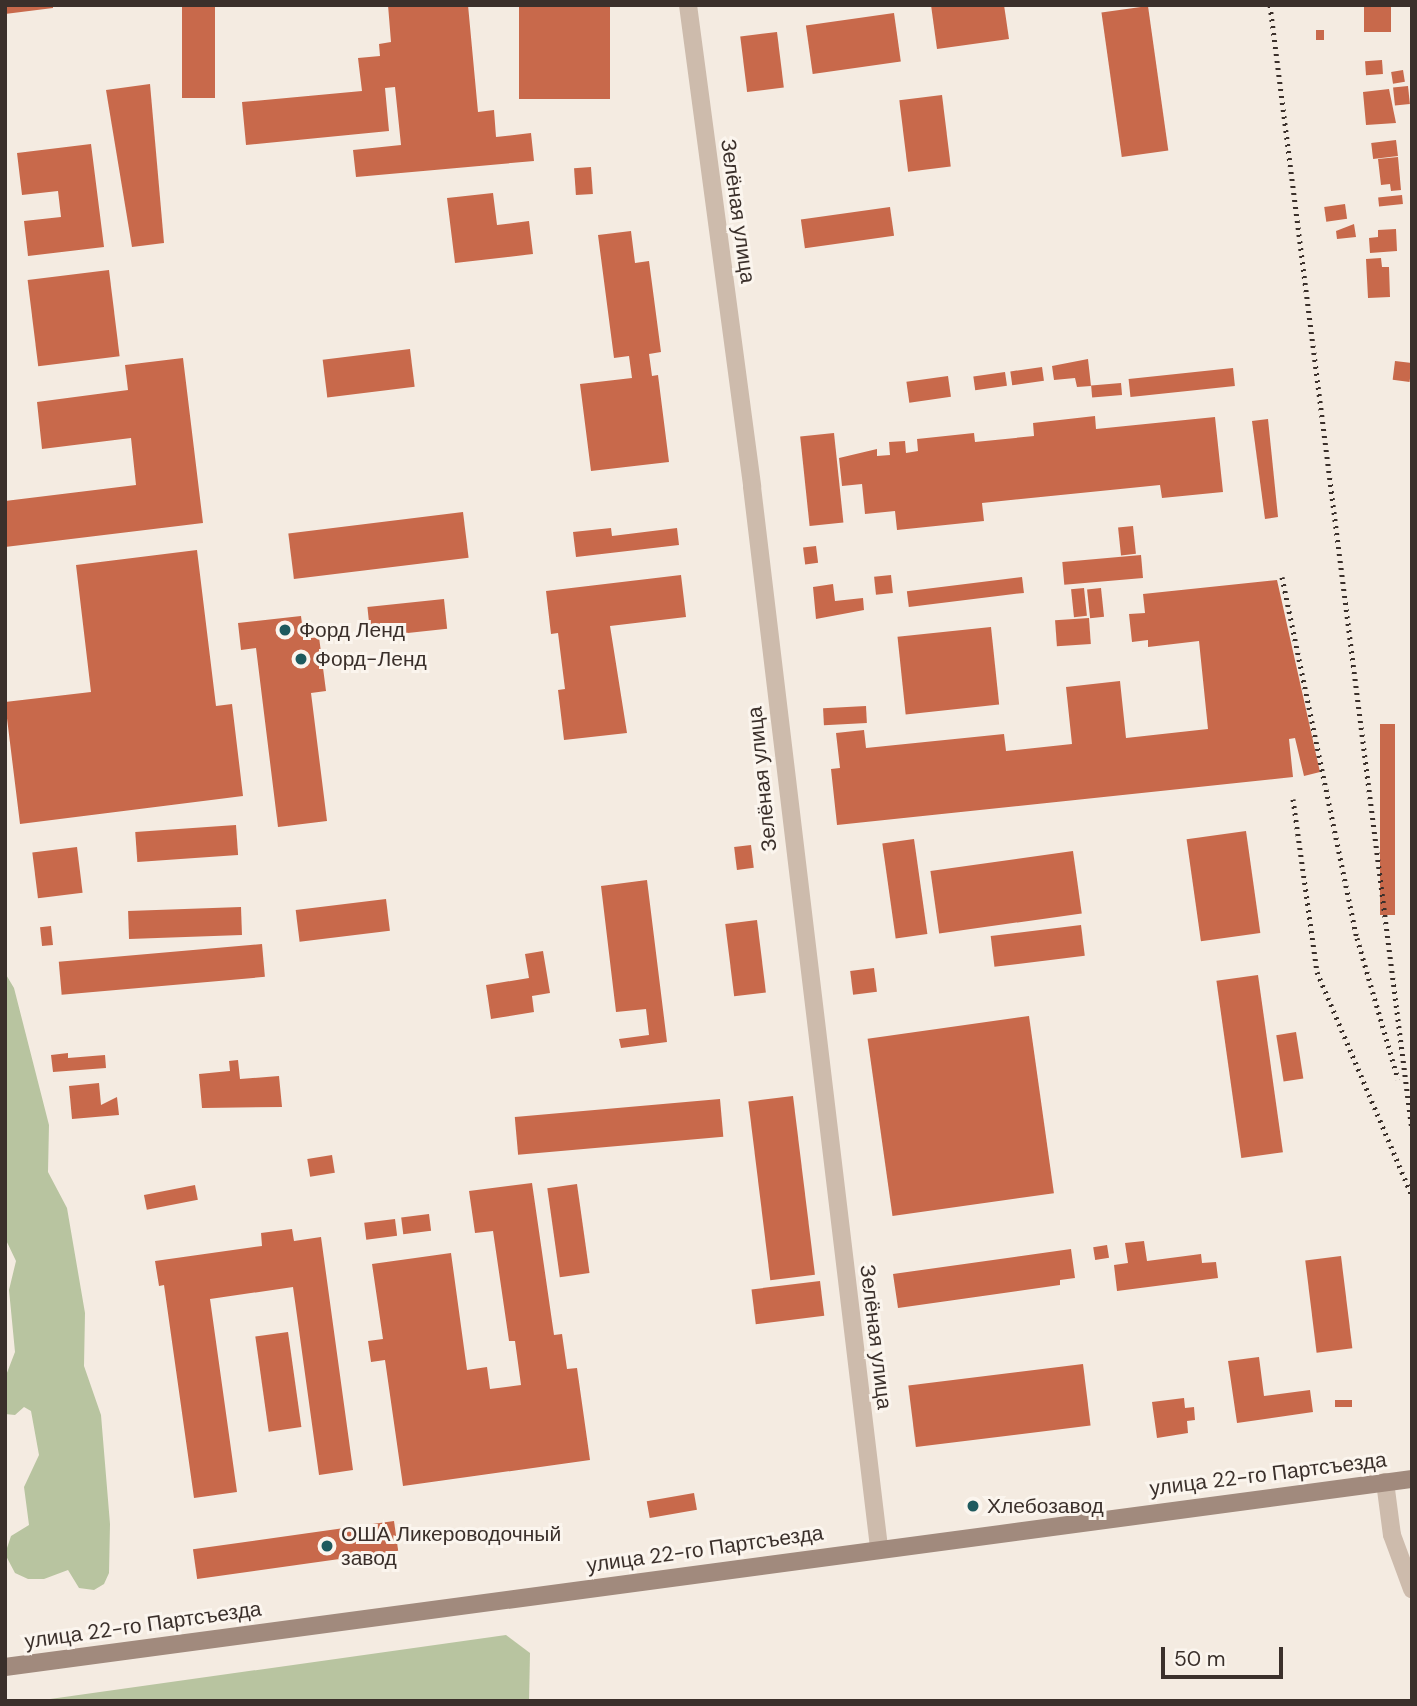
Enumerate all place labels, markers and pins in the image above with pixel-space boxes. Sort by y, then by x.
place label: Форд Ленд [299,617,405,643]
marker: Форд Ленд [277,622,293,638]
place label: Форд-Ленд [315,646,427,672]
marker: Форд-Ленд [293,651,309,667]
place label: Хлебозавод [987,1493,1104,1519]
marker: Хлебозавод [965,1498,981,1514]
place label: ОША Ликероводочный завод [341,1521,561,1571]
marker: ОША Ликероводочный завод [319,1538,335,1554]

